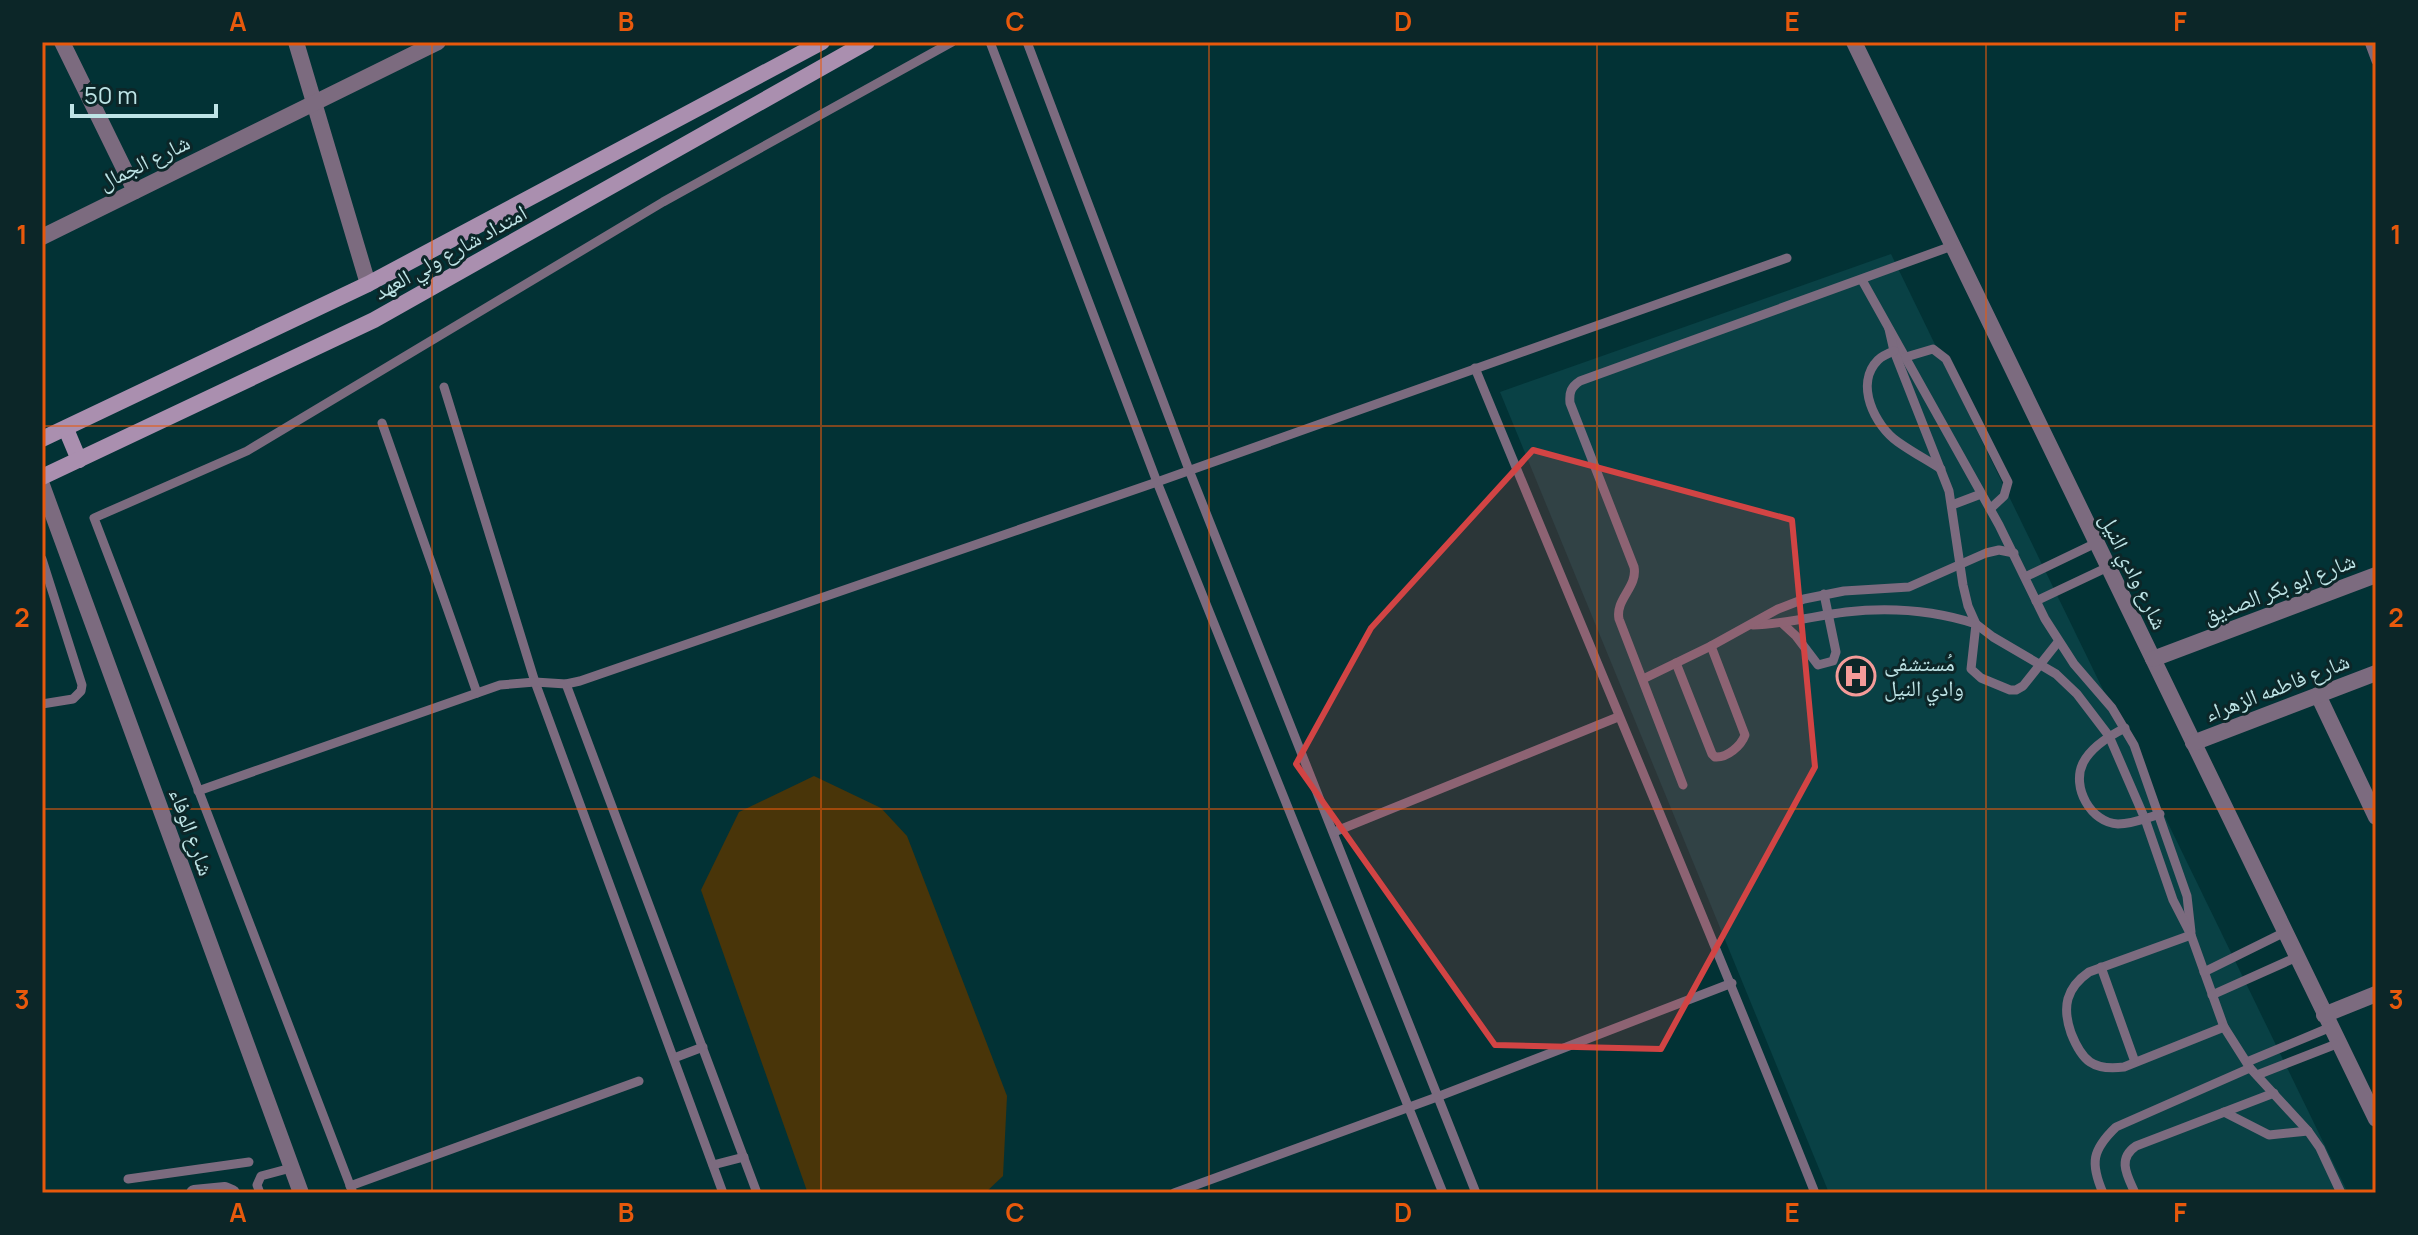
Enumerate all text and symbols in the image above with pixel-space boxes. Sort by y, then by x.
text: A [229,3,247,39]
text: B [618,3,634,39]
text: C [1005,3,1025,39]
text: D [1394,3,1412,39]
text: E [1784,3,1800,39]
text: F [2173,3,2187,39]
scale bar [72,68,216,118]
text: 50 m [84,78,138,111]
street label: شارع الجمال [93,127,195,197]
street label: امتداد شارع ولي العهد [368,197,533,309]
text: 1 [16,216,28,252]
text: 1 [2390,216,2402,252]
street label: شارع وادي النيل [2091,508,2175,635]
street label: شارع ابو بكر الصديق [2199,545,2359,631]
text: 2 [14,599,30,635]
text: 2 [2388,599,2404,635]
street label: شارع فاطمه الزهراء [2200,646,2354,728]
place label: مُستشفى وادي النيل [1884,648,1964,706]
hospital icon: مُستشفى وادي النيل [1835,655,1877,697]
street label: شارع الوفاء [162,784,222,880]
text: 3 [14,981,30,1017]
text: 3 [2388,981,2404,1017]
text: A [229,1194,247,1230]
text: B [618,1194,634,1230]
text: C [1005,1194,1025,1230]
text: D [1394,1194,1412,1230]
text: E [1784,1194,1800,1230]
text: F [2173,1194,2187,1230]

